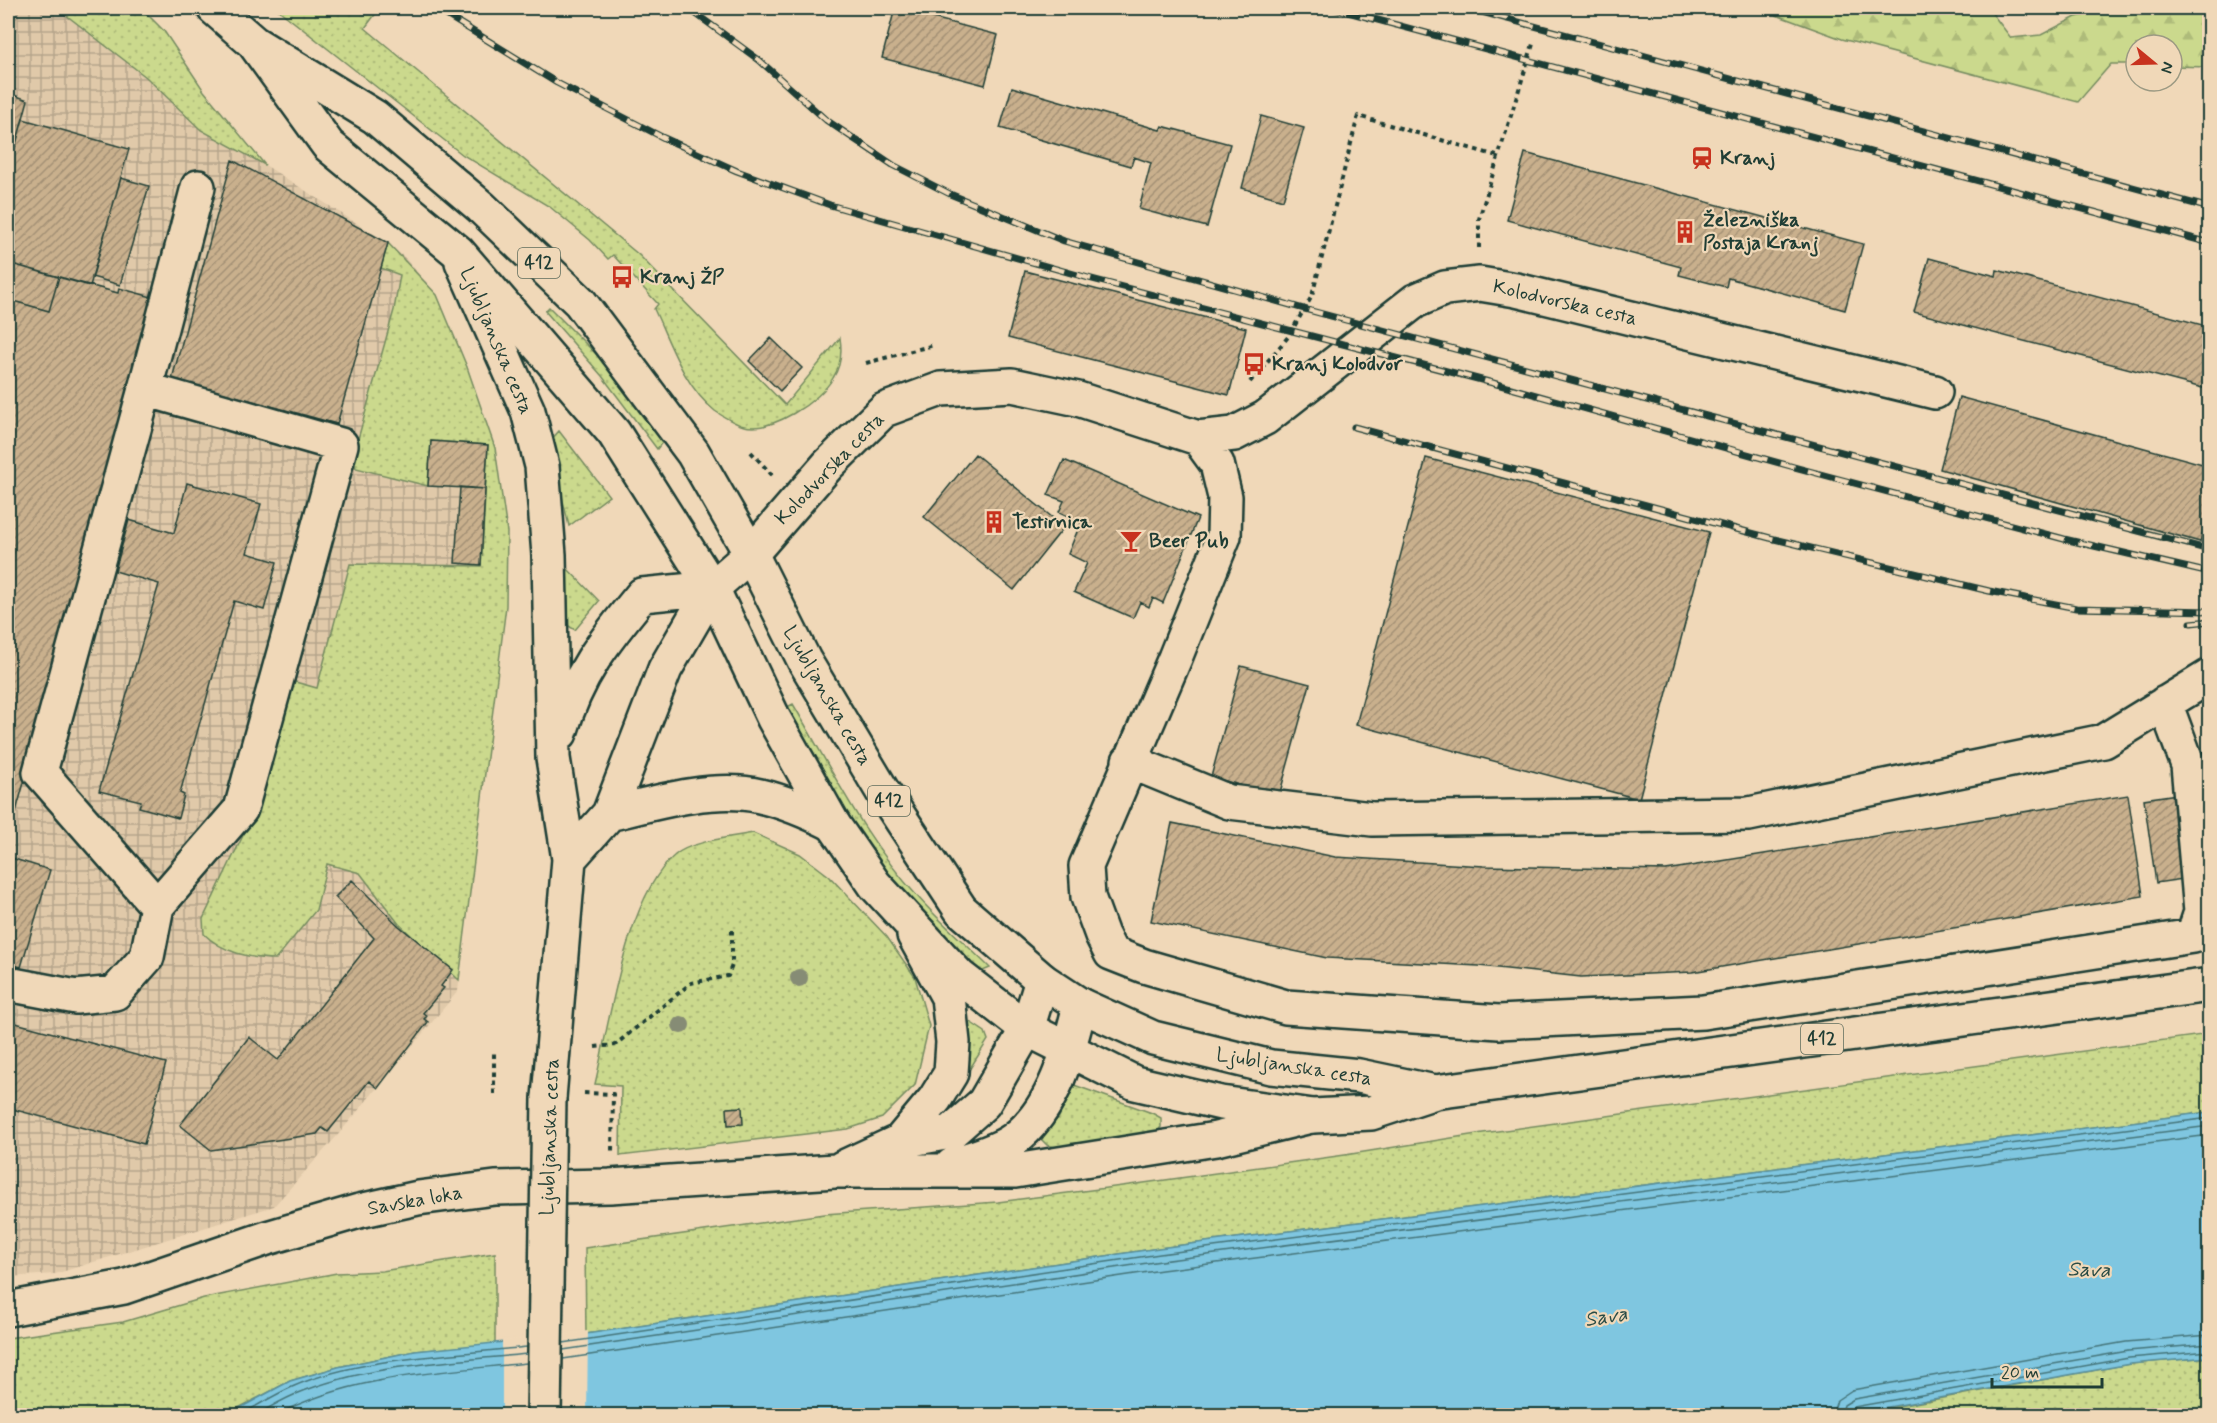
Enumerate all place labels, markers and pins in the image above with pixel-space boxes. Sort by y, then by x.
station icon: Kranj [1689,145,1715,171]
place label: Kranj [1720,145,1775,172]
place label: Železniška Postaja Kranj [1703,207,1819,257]
building icon: Železniška Postaja Kranj [1672,219,1698,245]
bus stop icon: Kranj ŽP [609,264,635,290]
place label: Kranj ŽP [640,264,725,291]
bus stop icon: Kranj Kolodvor [1241,351,1267,377]
place label: Kranj Kolodvor [1272,351,1403,378]
building icon: Testirnica [981,509,1007,535]
place label: Testirnica [1012,509,1093,536]
bar icon: Beer Pub [1118,528,1144,554]
place label: Beer Pub [1149,528,1229,555]

